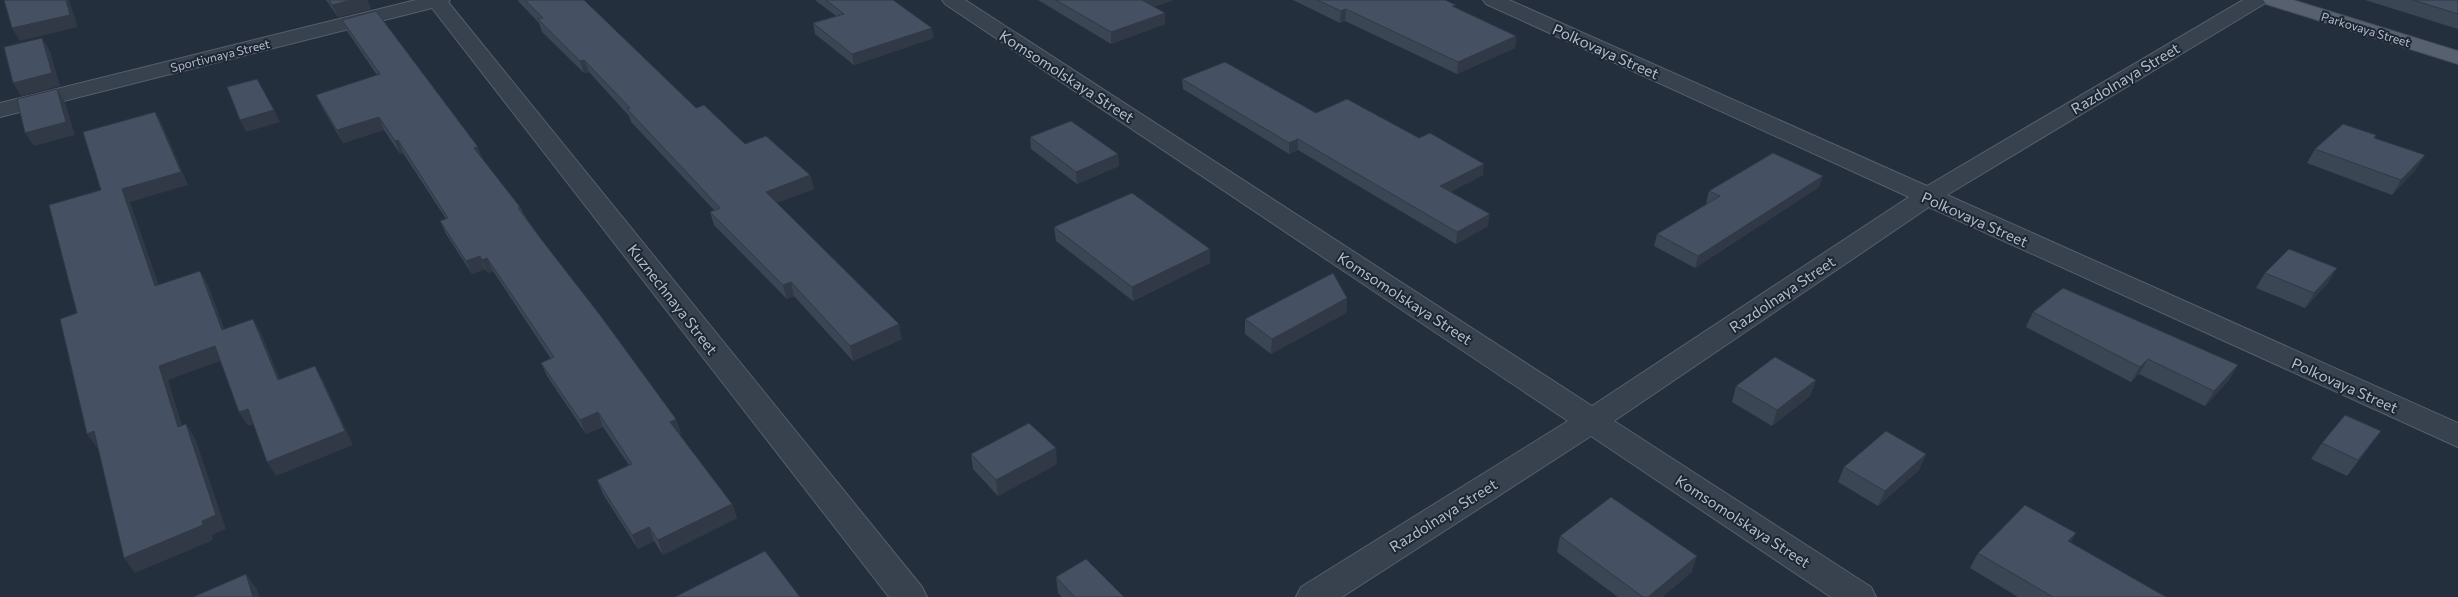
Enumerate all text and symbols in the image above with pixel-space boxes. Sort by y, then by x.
street label: Parkovaya Street [2320,9,2412,49]
street label: Polkovaya Street [1550,20,1662,82]
street label: Komsomolskaya Street [996,26,1138,126]
street label: Sportivnaya Street [169,36,271,74]
street label: Razdolnaya Street [2067,38,2183,118]
street label: Polkovaya Street [1919,188,2031,250]
street label: Kuznechnaya Street [624,240,722,358]
street label: Komsomolskaya Street [1334,248,1476,348]
street label: Razdolnaya Street [1726,252,1838,336]
street label: Polkovaya Street [2289,354,2401,416]
street label: Komsomolskaya Street [1672,471,1814,571]
street label: Razdolnaya Street [1386,475,1500,555]

